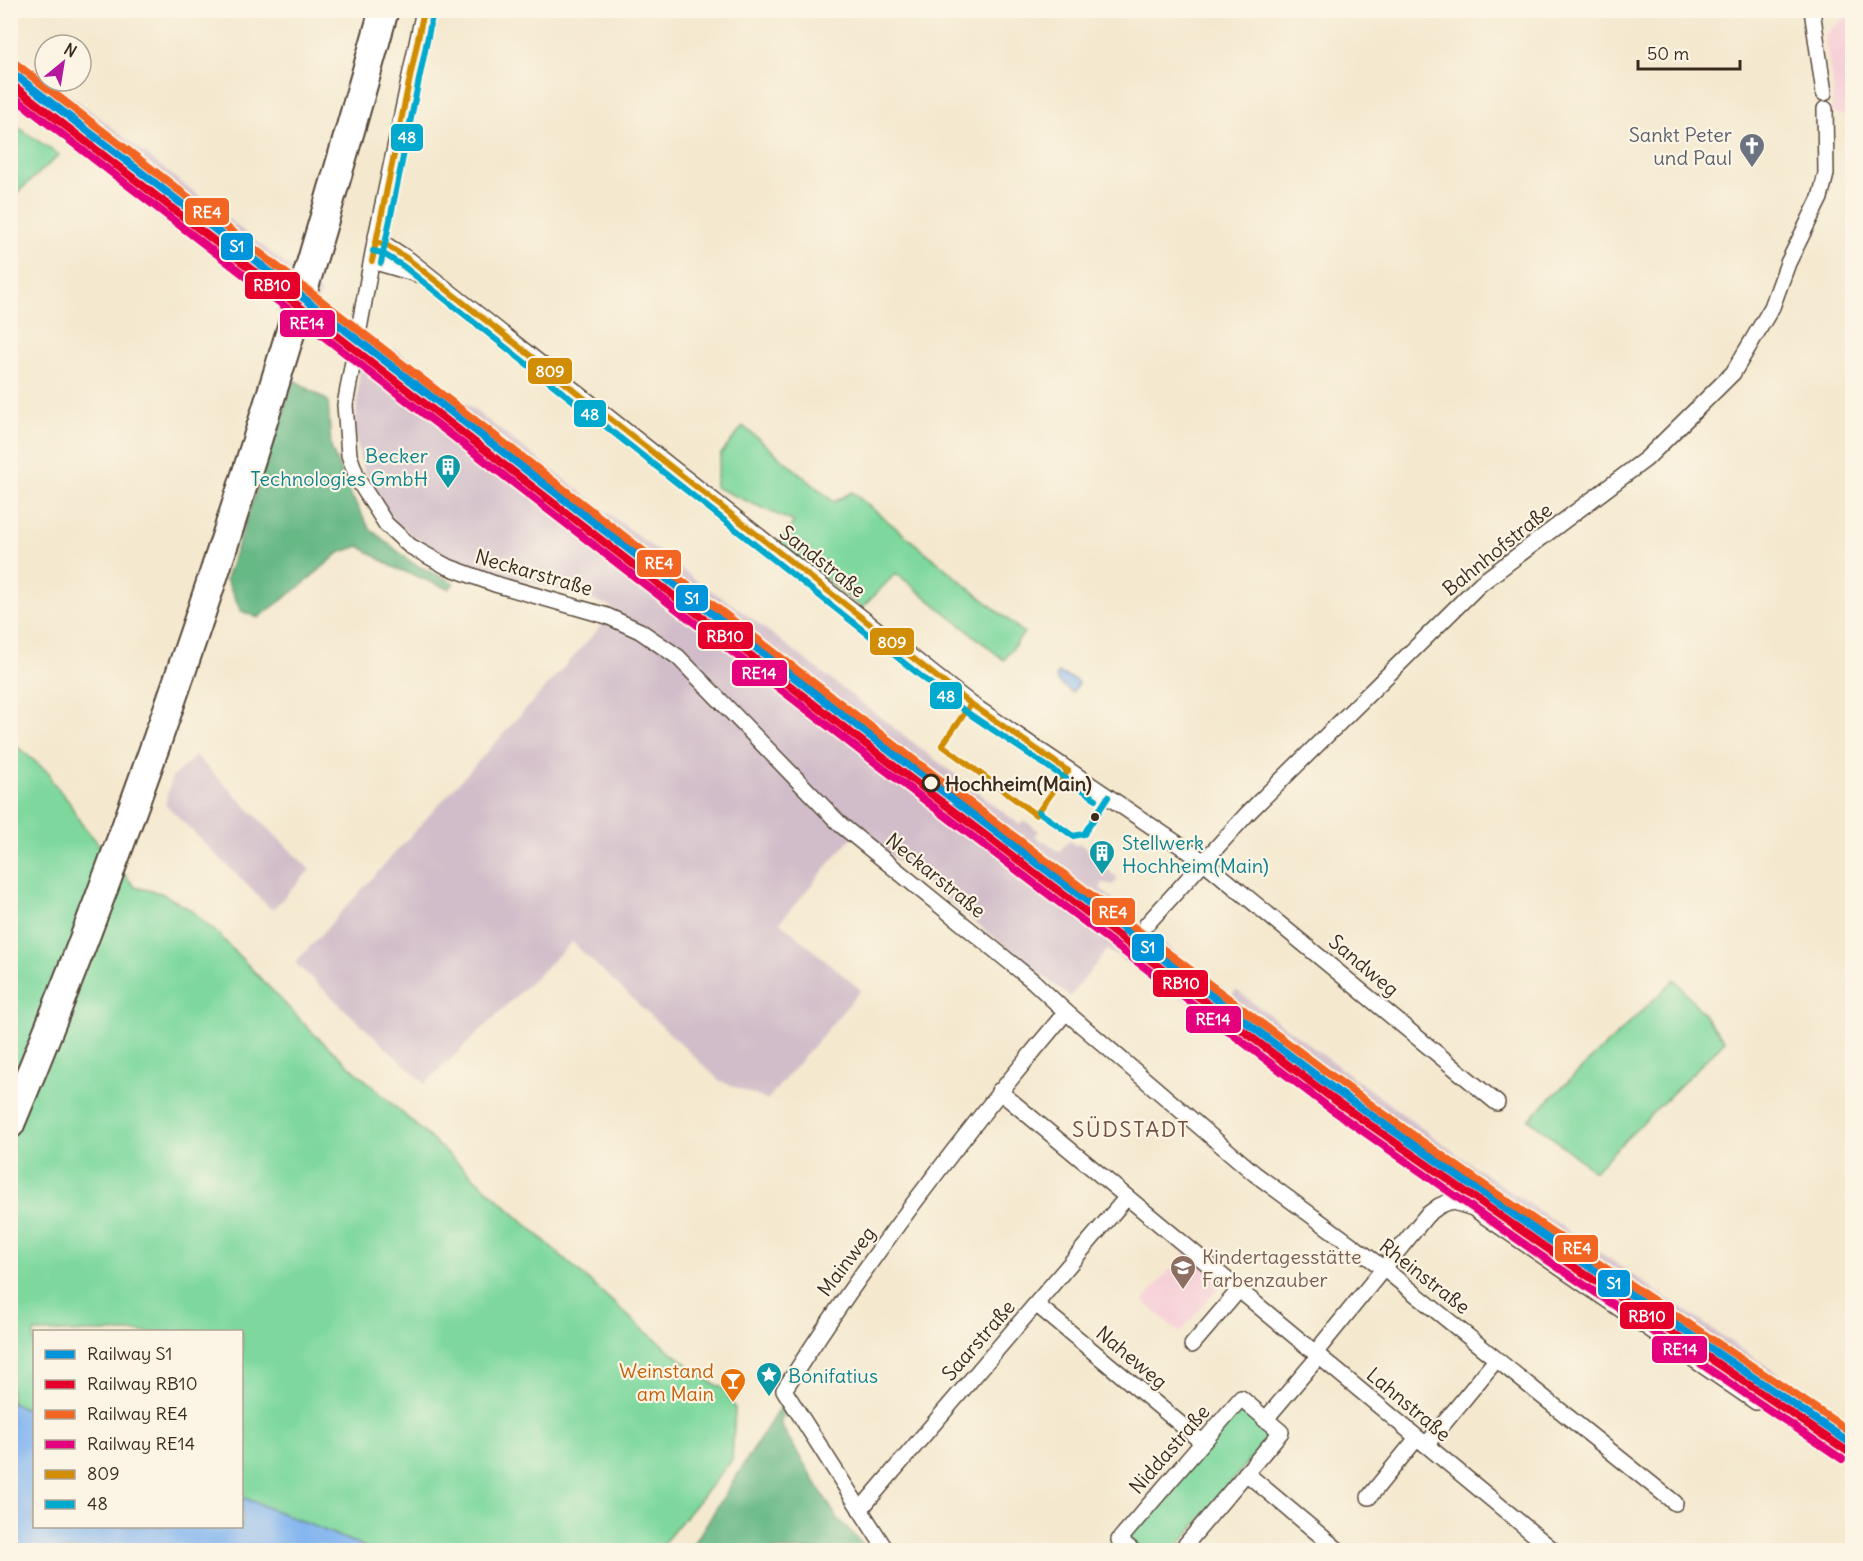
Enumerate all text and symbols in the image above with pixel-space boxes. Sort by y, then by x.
north arrow [33,33,93,93]
scale bar [1638,33,1740,71]
text: N [61,39,80,61]
text: 50 m [1647,42,1689,65]
place label: Sankt Peter und Paul [1629,122,1732,170]
line badge: 48 [390,123,424,152]
text: 48 [398,127,416,147]
church icon: Sankt Peter und Paul [1737,131,1767,169]
line badge: RE4 [184,197,230,226]
text: RE4 [193,202,221,222]
line badge: S1 [220,232,254,261]
text: S1 [230,236,244,256]
line badge: RB10 [244,271,301,300]
text: RB10 [253,275,291,295]
line badge: RE14 [279,309,336,338]
text: RE14 [289,313,325,333]
line badge: 809 [527,357,573,385]
text: 809 [536,361,564,381]
line badge: 48 [573,399,607,428]
text: 48 [581,404,599,424]
place label: Becker Technologies GmbH [250,443,428,491]
building icon: Becker Technologies GmbH [433,452,463,490]
street label: Bahnhofstraße [1437,497,1557,601]
street label: Sandstraße [775,520,871,602]
street label: Neckarstraße [472,543,596,601]
line badge: RE4 [636,549,682,578]
text: RE4 [645,553,673,573]
line badge: S1 [675,584,709,612]
text: S1 [685,588,699,608]
line badge: RB10 [697,621,754,650]
text: RB10 [706,626,744,646]
line badge: 809 [869,627,915,656]
text: 809 [878,632,906,652]
line badge: RE14 [731,659,788,687]
text: RE14 [741,663,777,683]
line badge: 48 [929,681,963,710]
text: 48 [937,686,955,706]
place label: Hochheim(Main) [945,771,1092,796]
marker: Hochheim(Main) [922,774,940,792]
unlabelled marker [1089,811,1101,823]
street label: Neckarstraße [881,827,991,923]
place label: Stellwerk Hochheim(Main) [1122,830,1269,878]
building icon: Stellwerk Hochheim(Main) [1087,838,1117,876]
line badge: RE4 [1091,897,1136,926]
text: RE4 [1099,902,1127,922]
street label: Sandweg [1324,929,1404,1001]
line badge: S1 [1131,933,1165,962]
text: S1 [1141,937,1155,957]
line badge: RB10 [1152,969,1209,998]
text: RB10 [1162,973,1200,993]
line badge: RE14 [1185,1005,1242,1034]
text: RE14 [1195,1009,1231,1029]
district label: SÜDSTADT [1072,1115,1190,1143]
street label: Mainweg [812,1221,880,1301]
street label: Rheinstraße [1375,1233,1475,1319]
line badge: RE4 [1554,1234,1599,1263]
text: RE4 [1563,1238,1591,1258]
place label: Kindertagesstätte Farbenzauber [1202,1244,1361,1292]
school or university icon: Kindertagesstätte Farbenzauber [1168,1253,1198,1291]
line badge: S1 [1597,1269,1631,1298]
text: S1 [1607,1273,1621,1293]
street label: Saarstraße [936,1294,1020,1386]
line badge: RB10 [1619,1301,1675,1330]
text: RB10 [1628,1306,1666,1326]
street label: Naheweg [1091,1320,1173,1394]
legend [33,1330,243,1528]
line badge: RE14 [1651,1335,1708,1364]
text: RE14 [1662,1339,1698,1359]
text: Railway S1 [87,1342,172,1365]
place label: Weinstand am Main [619,1358,714,1406]
place icon: Bonifatius [754,1360,784,1398]
street label: Lahnstraße [1362,1362,1456,1446]
place label: Bonifatius [788,1363,878,1388]
bar icon: Weinstand am Main [718,1366,748,1404]
text: Railway RB10 [87,1372,198,1395]
street label: Niddastraße [1123,1399,1215,1499]
text: Railway RE4 [87,1402,188,1425]
text: Railway RE14 [87,1432,195,1455]
text: 809 [87,1462,120,1485]
text: 48 [87,1492,108,1515]

